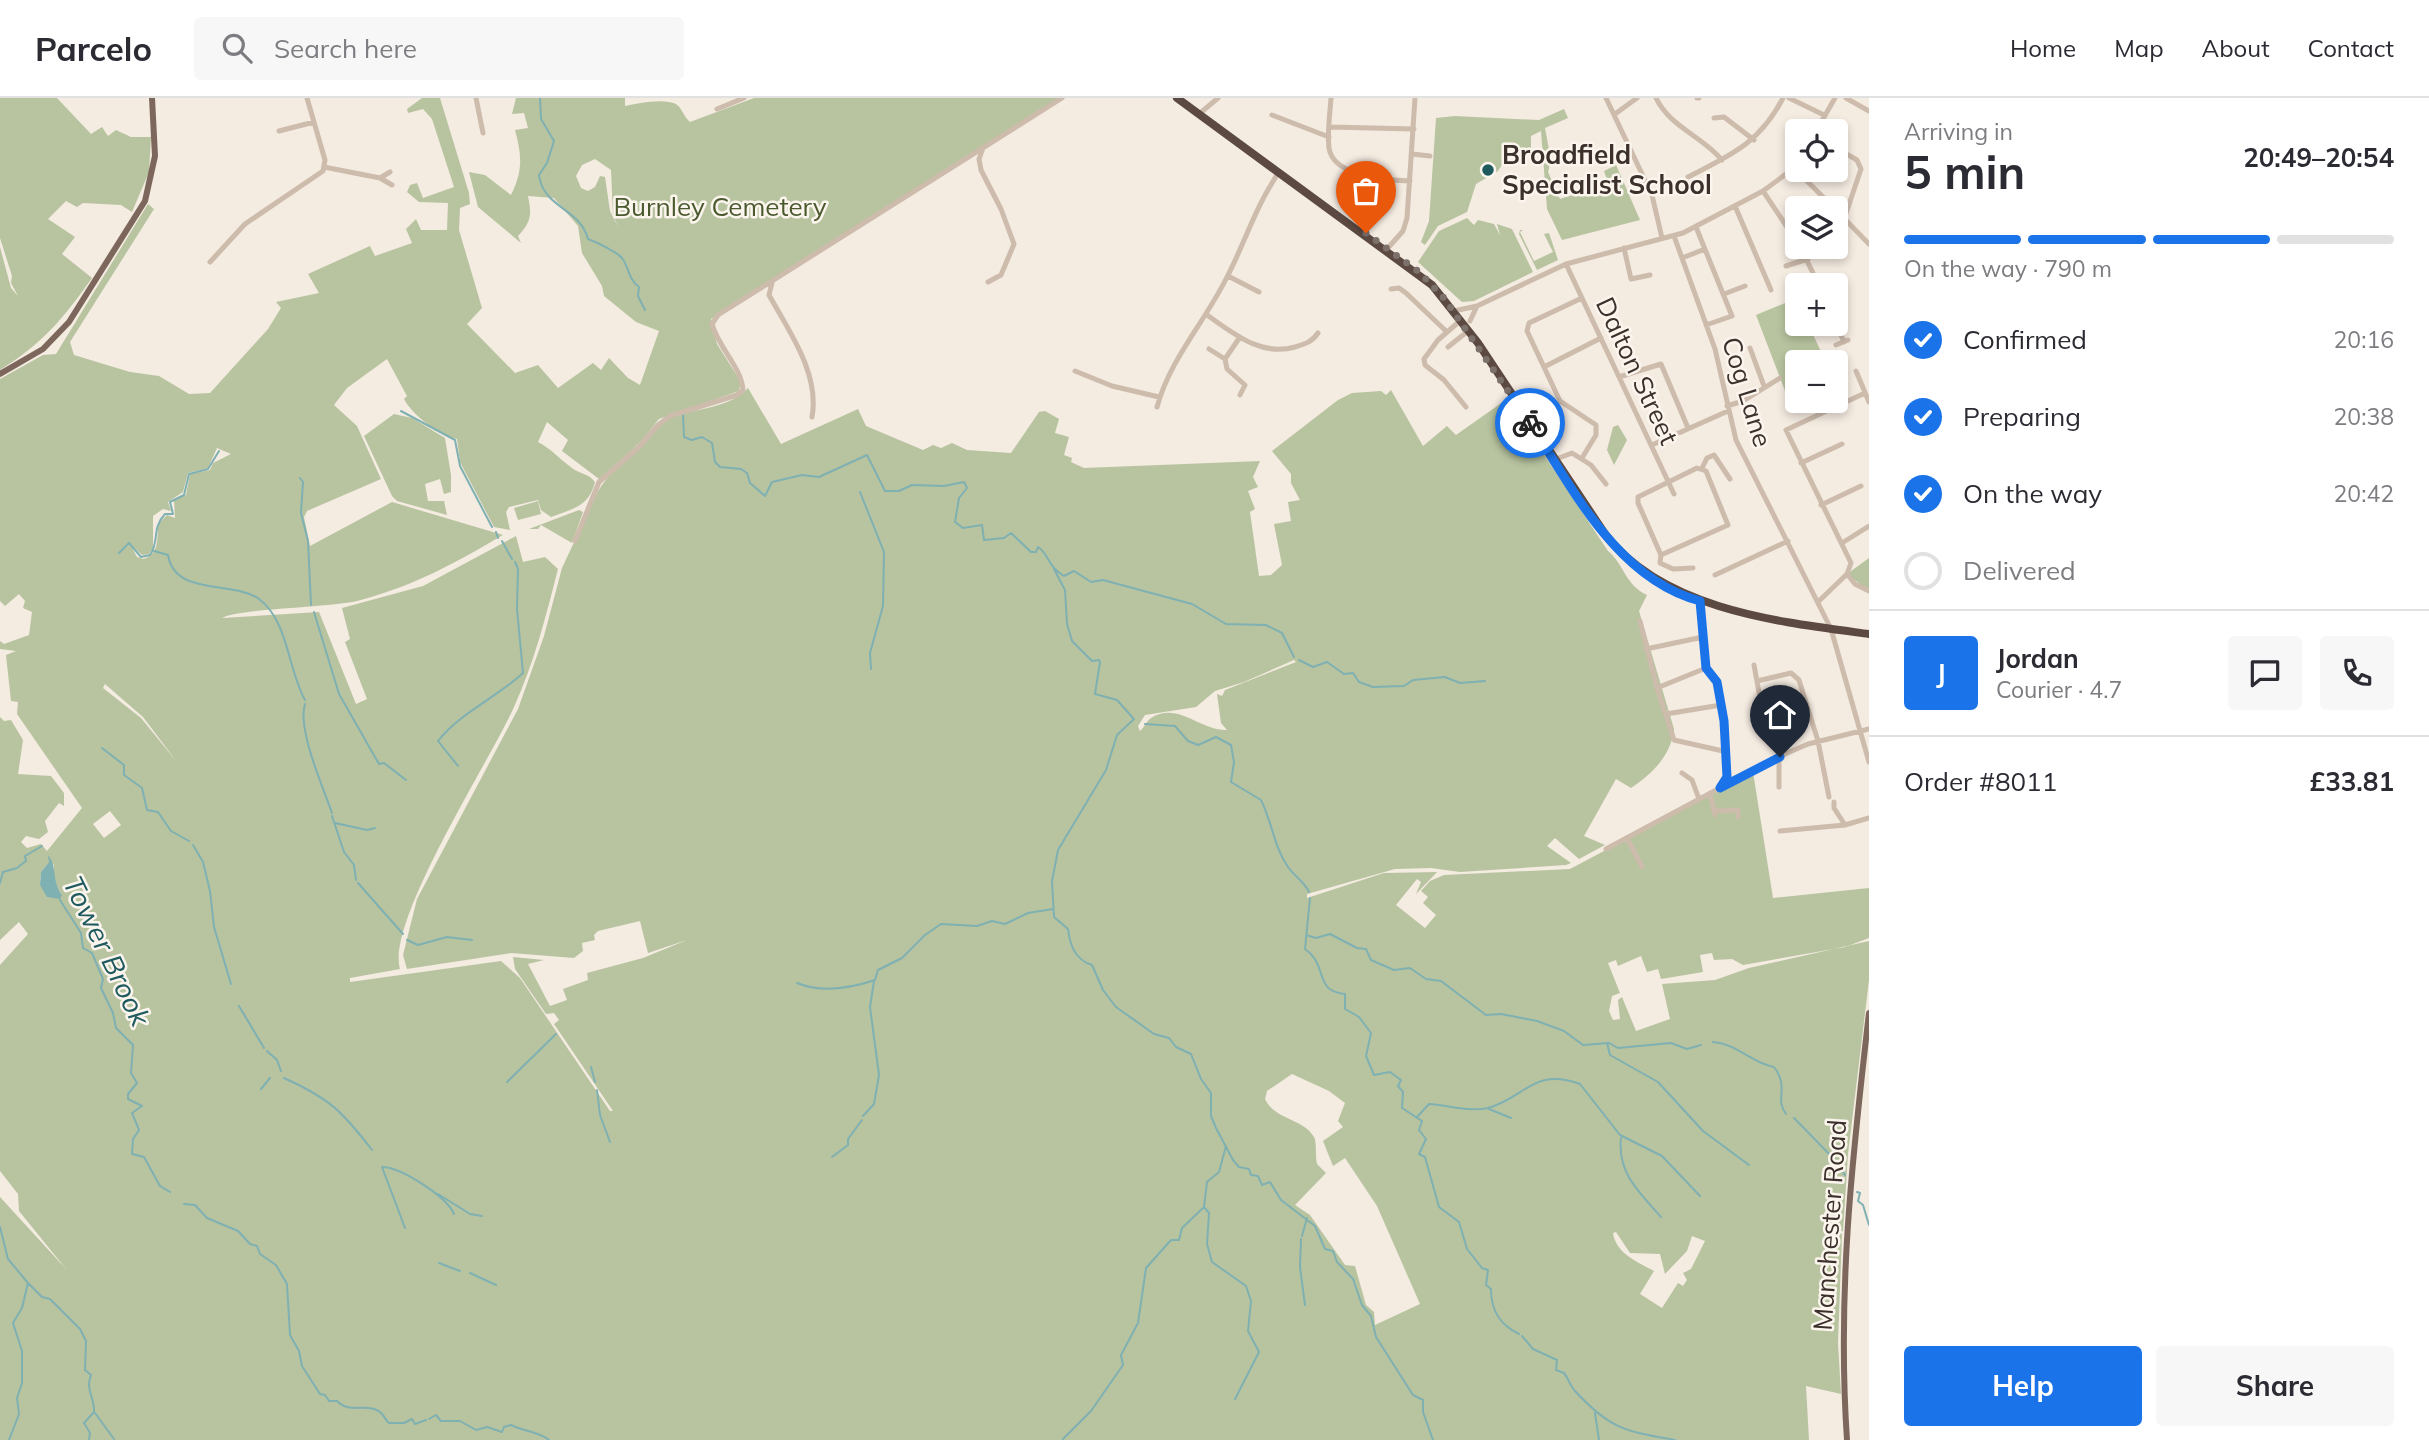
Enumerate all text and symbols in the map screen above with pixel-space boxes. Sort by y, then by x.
search box [194,17,684,80]
text: Parcelo [35,28,152,69]
icon: search [218,29,256,67]
text: Search here [274,32,417,65]
text: Home [2010,33,2076,63]
text: Map [2114,33,2164,63]
text: About [2202,33,2270,63]
text: Contact [2308,33,2394,63]
text: Arriving in [1904,117,2013,146]
map controls [1785,119,1848,413]
button: locate [1785,119,1848,182]
place label: Broadfield Specialist School [1502,138,1712,201]
text: 20:49–20:54 [2243,141,2394,174]
text: 5 min [1904,143,2025,201]
pin [1336,161,1396,233]
marker: Broadfield Specialist School [1480,162,1496,178]
icon: bag [1347,172,1385,210]
park label: Burnley Cemetery [613,190,827,223]
button: layers [1785,196,1848,259]
text: On the way · 790 m [1904,254,2112,283]
button: + [1785,273,1848,336]
street label: Dalton Street [1589,292,1686,450]
icon: check [1904,321,1942,359]
text: Confirmed [1963,323,2087,356]
text: 20:16 [2334,325,2394,354]
street label: Cog Lane [1715,333,1780,451]
button: − [1785,350,1848,413]
courier [1495,388,1565,458]
icon: check [1904,398,1942,436]
text: Preparing [1963,400,2081,433]
text: 20:38 [2334,402,2394,431]
icon: bike [1511,404,1549,442]
icon: check [1904,475,1942,513]
text: On the way [1963,477,2102,510]
text: 20:42 [2334,479,2394,508]
text: Delivered [1963,554,2076,587]
button: chat [2228,636,2302,710]
button: phone [2320,636,2394,710]
text: Jordan [1996,642,2079,675]
text: J [1936,657,1946,690]
text: Courier · 4.7 [1996,675,2122,704]
pin [1750,685,1810,757]
icon: home [1761,696,1799,734]
text: Order #8011 [1904,765,2057,798]
text: £33.81 [2310,765,2394,798]
water label: Tower Brook [56,870,160,1033]
street label: Manchester Road [1806,1118,1853,1331]
button: Help [1904,1346,2142,1426]
button: Share [2156,1346,2394,1426]

